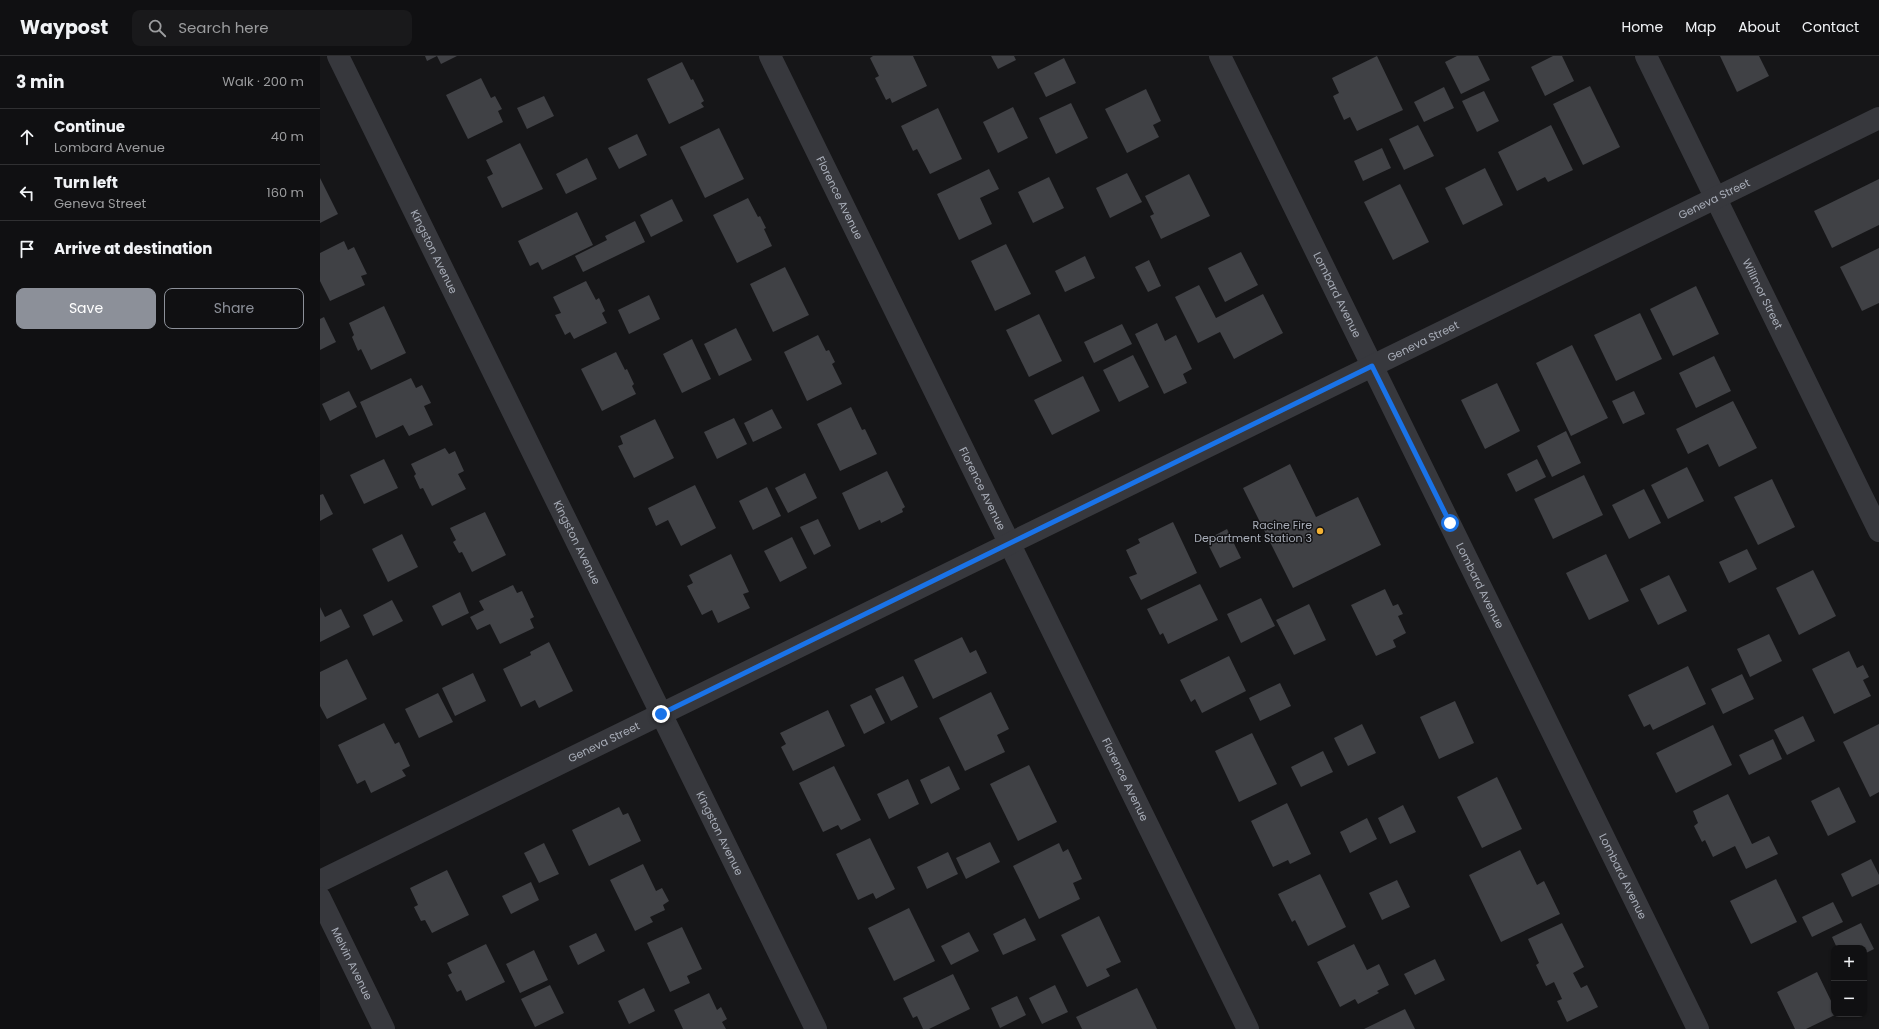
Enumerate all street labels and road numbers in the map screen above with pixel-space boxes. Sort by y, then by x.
street label: Florence Avenue [812,153,867,242]
street label: Geneva Street [1675,174,1753,223]
street label: Kingston Avenue [407,207,462,297]
street label: Lombard Avenue [1309,249,1365,341]
street label: Willmor Street [1739,256,1787,332]
street label: Geneva Street [1384,317,1462,366]
street label: Florence Avenue [955,444,1010,533]
street label: Kingston Avenue [550,498,605,587]
street label: Lombard Avenue [1452,540,1508,631]
street label: Geneva Street [565,718,642,766]
street label: Florence Avenue [1098,735,1153,824]
street label: Kingston Avenue [692,788,747,878]
street label: Lombard Avenue [1595,831,1651,922]
street label: Melvin Avenue [327,924,377,1003]

